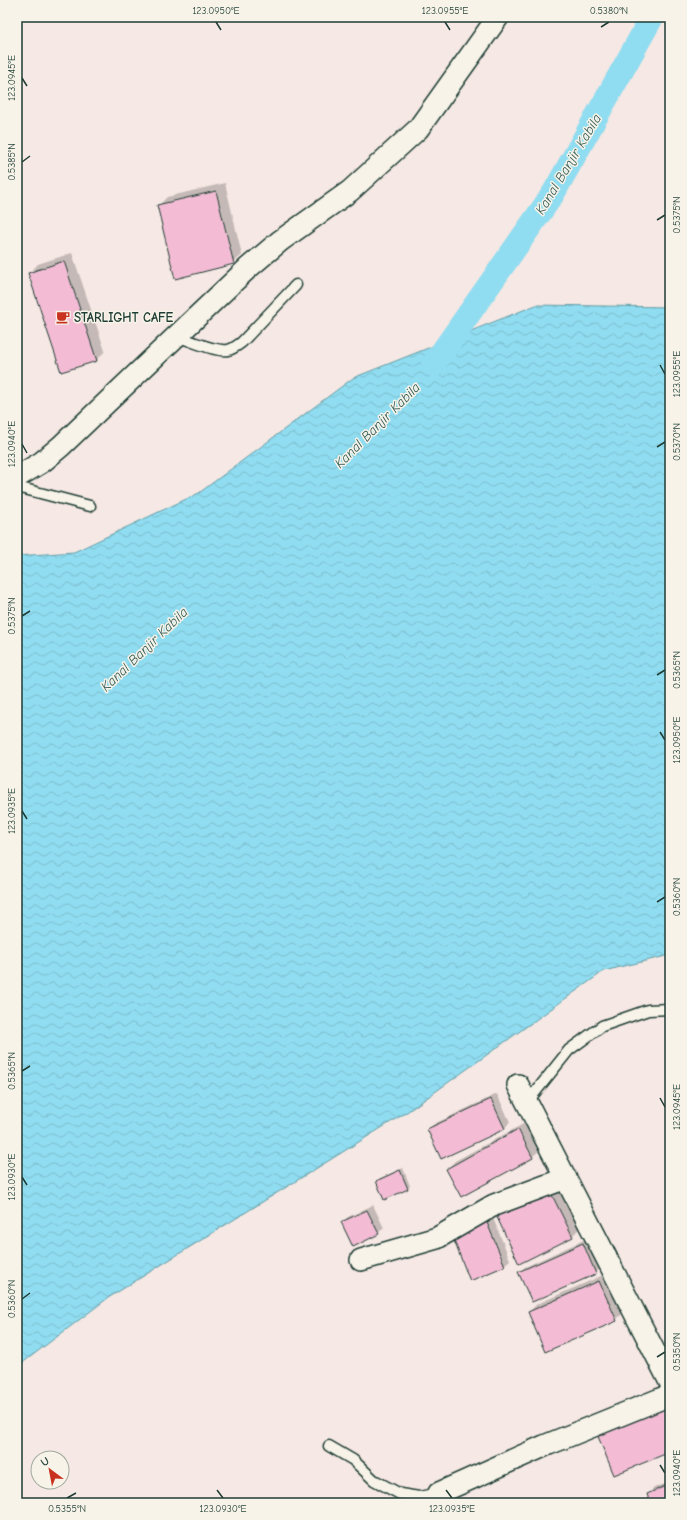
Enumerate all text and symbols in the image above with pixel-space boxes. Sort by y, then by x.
text: 123.0950°E [192,5,240,17]
text: 123.0955°E [422,5,468,17]
text: 0.5380°N [590,5,628,17]
text: 123.0945°E [6,55,18,101]
water label: Kanal Banjir Kabila [532,111,605,218]
text: 0.5385°N [6,143,18,181]
text: 0.5375°N [671,196,683,234]
cafe icon: STARLIGHT CAFE [55,309,71,325]
place label: STARLIGHT CAFE [74,310,174,325]
text: 123.0955°E [671,351,683,397]
water label: Kanal Banjir Kabila [331,379,424,472]
text: 123.0940°E [6,421,18,467]
text: 0.5370°N [671,423,683,461]
text: 0.5375°N [6,597,18,635]
water label: Kanal Banjir Kabila [97,604,191,695]
text: 0.5365°N [671,651,683,689]
text: 123.0950°E [671,716,683,764]
text: 123.0935°E [6,788,18,834]
text: 0.5360°N [671,878,683,916]
text: 0.5365°N [6,1052,18,1090]
text: 123.0945°E [671,1084,683,1130]
text: 123.0930°E [6,1154,18,1200]
text: 0.5360°N [6,1280,18,1318]
text: 0.5350°N [671,1333,683,1371]
north arrow [30,1450,70,1490]
text: 123.0940°E [671,1450,683,1496]
text: U [38,1454,52,1469]
text: 0.5355°N [48,1503,86,1515]
text: 123.0930°E [200,1503,246,1515]
text: 123.0935°E [429,1503,475,1515]

